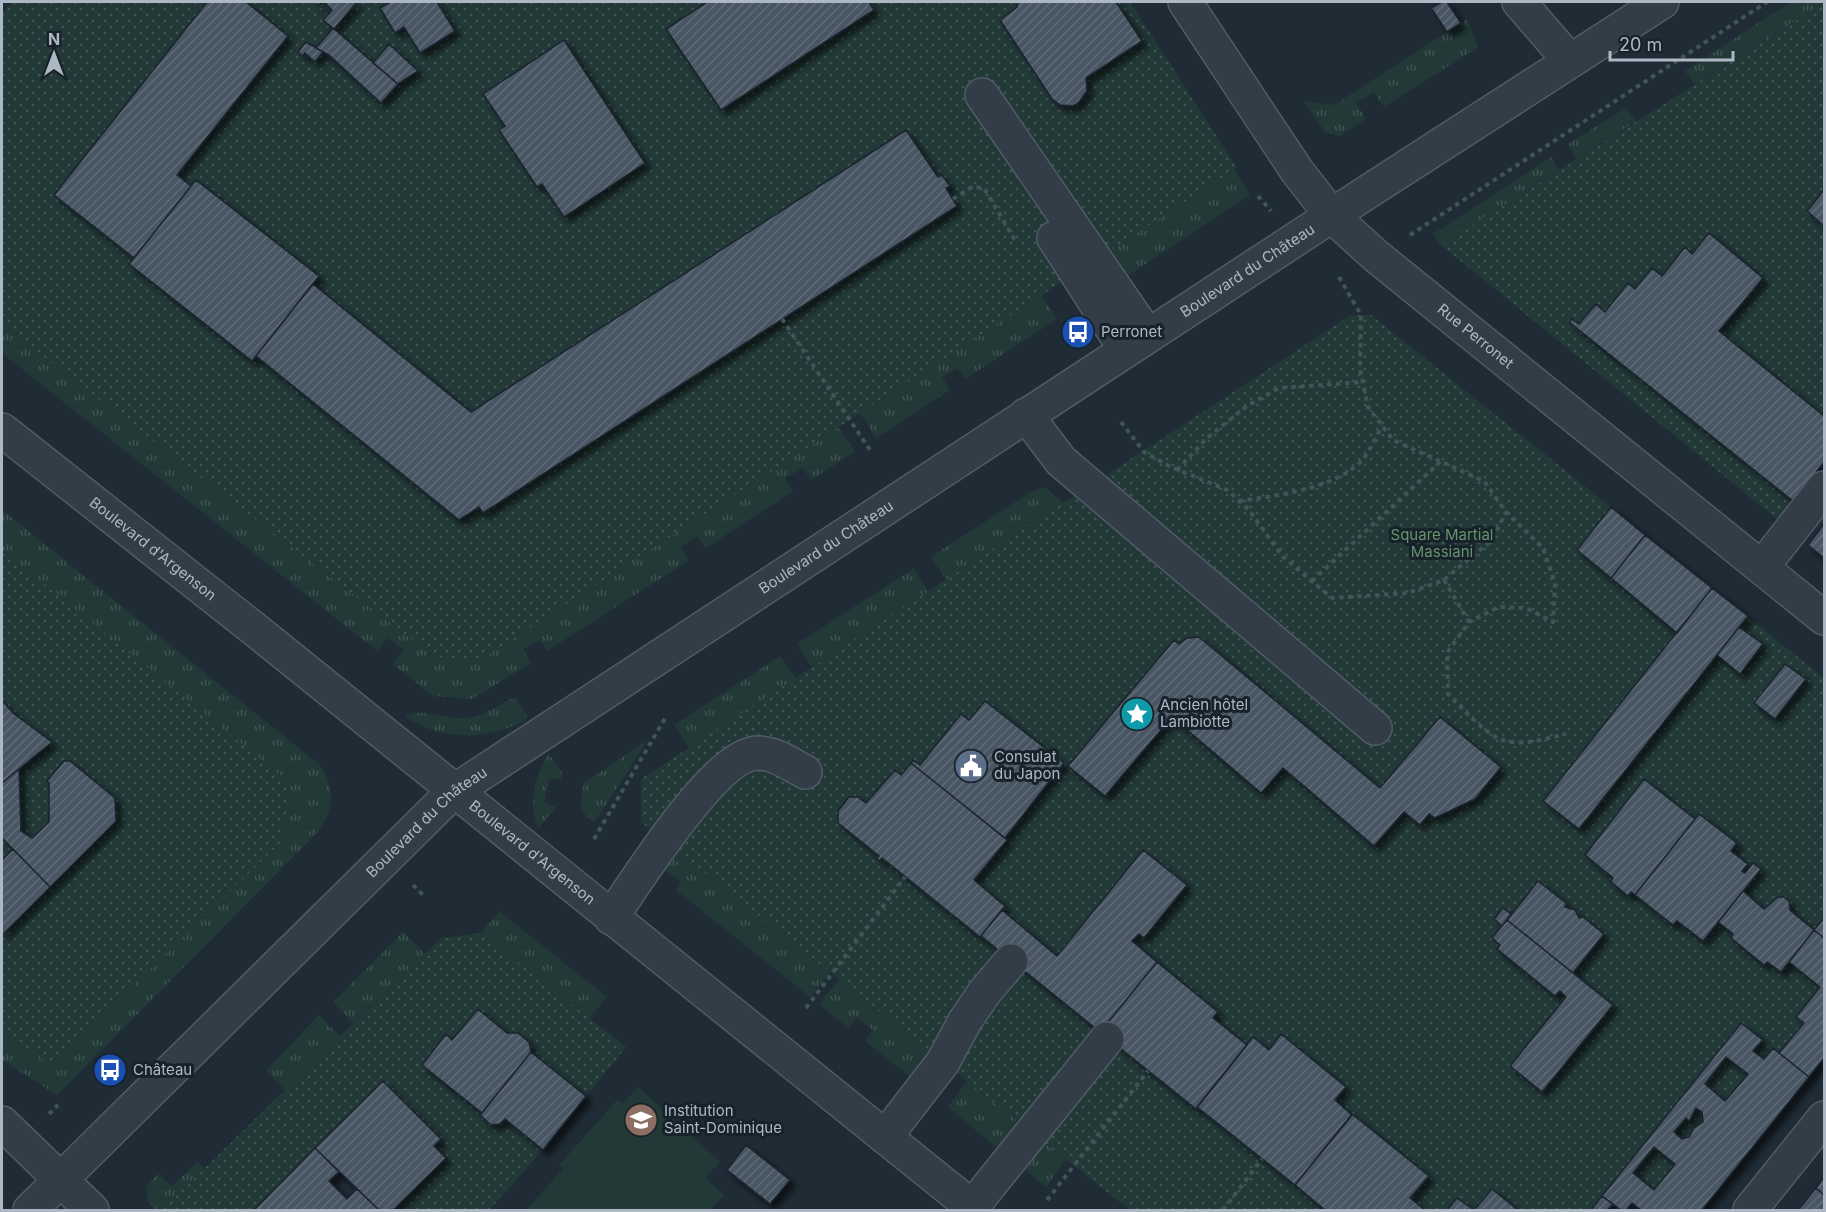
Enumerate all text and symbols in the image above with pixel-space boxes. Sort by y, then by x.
north arrow [24,24,84,84]
scale bar [1610,24,1733,62]
text: N [48,29,60,49]
text: 20 m [1619,34,1662,55]
street label: Boulevard du Château [1176,219,1318,321]
street label: Rue Perronet [1434,299,1518,372]
bus stop icon: Perronet [1060,314,1096,350]
place label: Perronet [1101,322,1162,341]
street label: Boulevard d'Argenson [86,493,220,604]
street label: Boulevard du Château [755,496,897,598]
park label: Square Martial Massiani [1391,525,1493,561]
place label: Ancien hôtel Lambiotte [1160,695,1248,731]
place icon: Ancien hôtel Lambiotte [1119,696,1155,732]
place label: Consulat du Japon [994,747,1060,783]
public building icon: Consulat du Japon [953,748,989,784]
street label: Boulevard du Château [362,762,490,881]
street label: Boulevard d'Argenson [466,796,599,909]
bus stop icon: Château [92,1052,128,1088]
place label: Château [133,1060,192,1079]
place label: Institution Saint-Dominique [664,1101,782,1137]
school or university icon: Institution Saint-Dominique [623,1102,659,1138]

